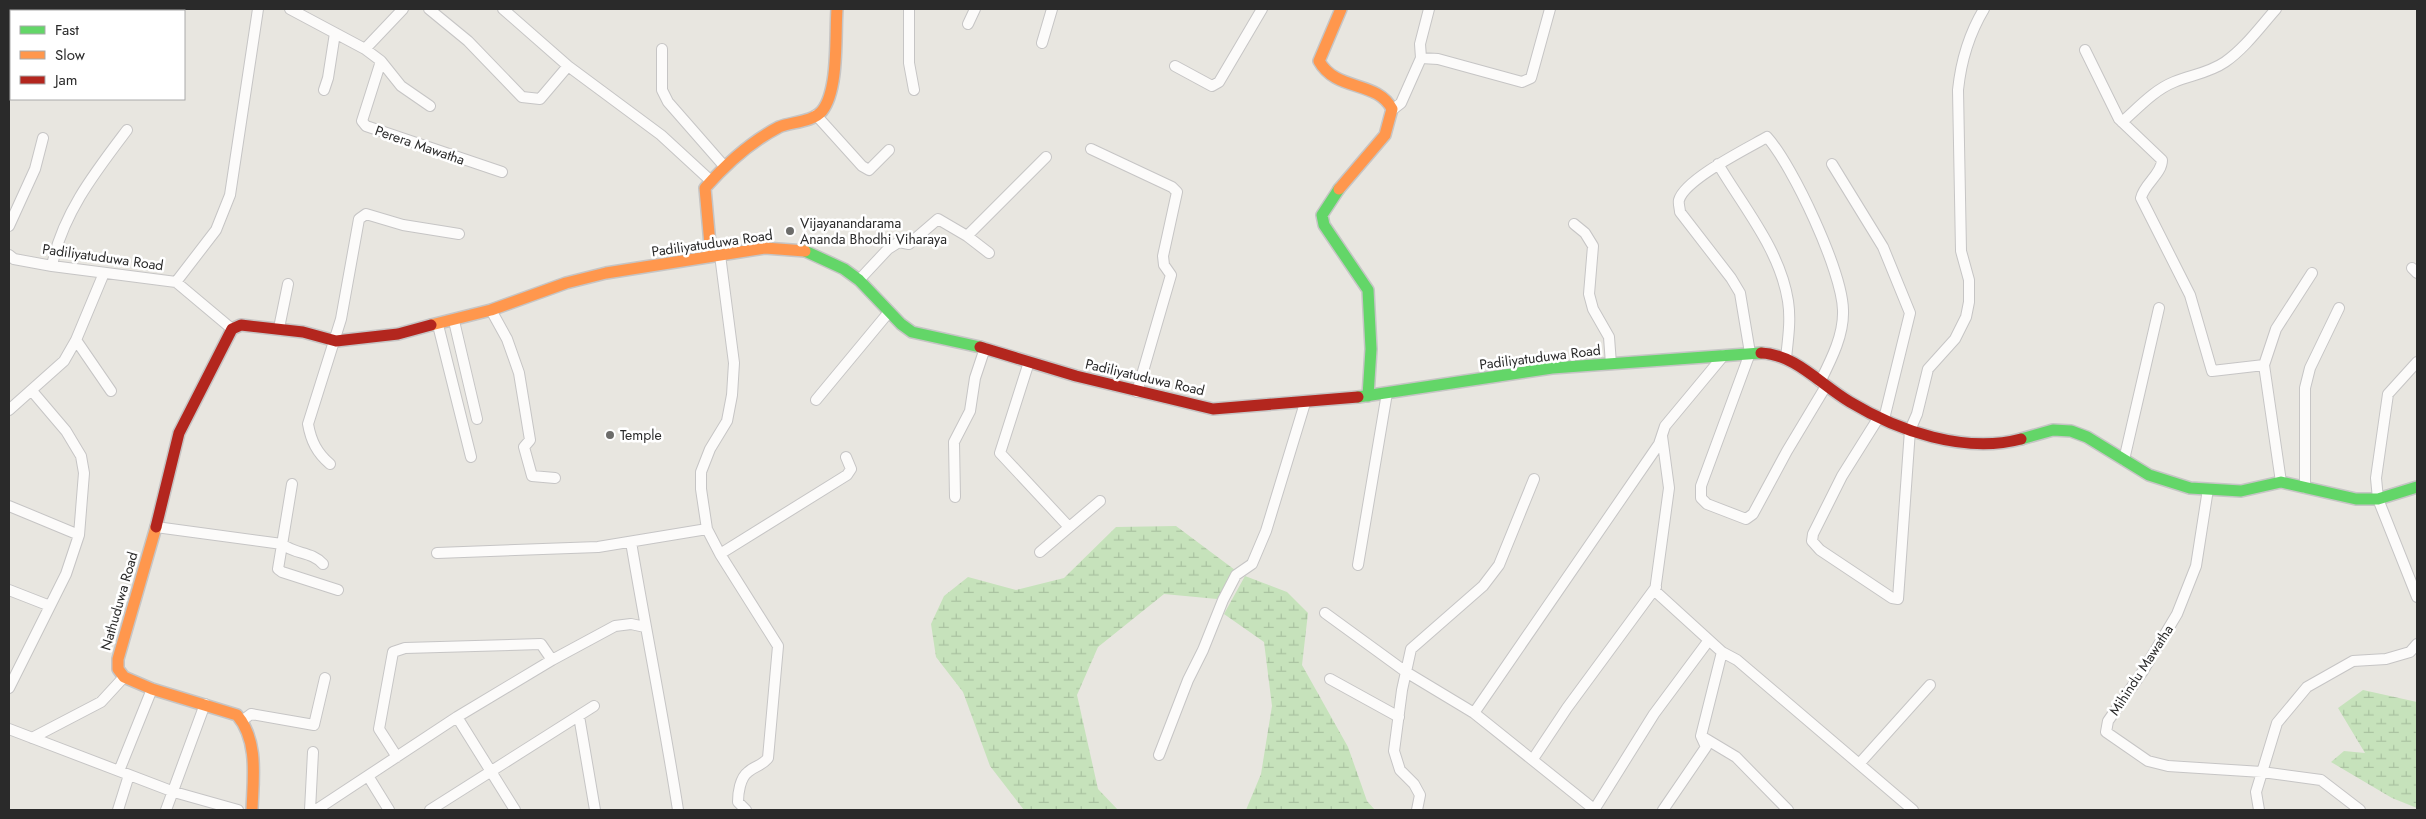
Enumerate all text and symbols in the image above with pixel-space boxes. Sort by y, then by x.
legend [10,10,185,100]
text: Fast [55,19,79,41]
text: Slow [55,44,86,66]
text: Jam [53,69,78,91]
street label: Perera Mawatha [372,120,468,170]
place label: Vijayanandarama Ananda Bhodhi Viharaya [800,213,947,249]
street label: Padiliyatuduwa Road [650,225,774,261]
marker: Vijayanandarama Ananda Bhodhi Viharaya [784,225,796,237]
street label: Padiliyatuduwa Road [41,239,165,275]
street label: Padiliyatuduwa Road [1478,340,1602,374]
street label: Padiliyatuduwa Road [1083,354,1207,400]
place label: Temple [620,425,662,445]
marker: Temple [604,429,616,441]
street label: Nathuduwa Road [95,549,143,653]
street label: Mihindu Mawatha [2104,621,2178,719]

